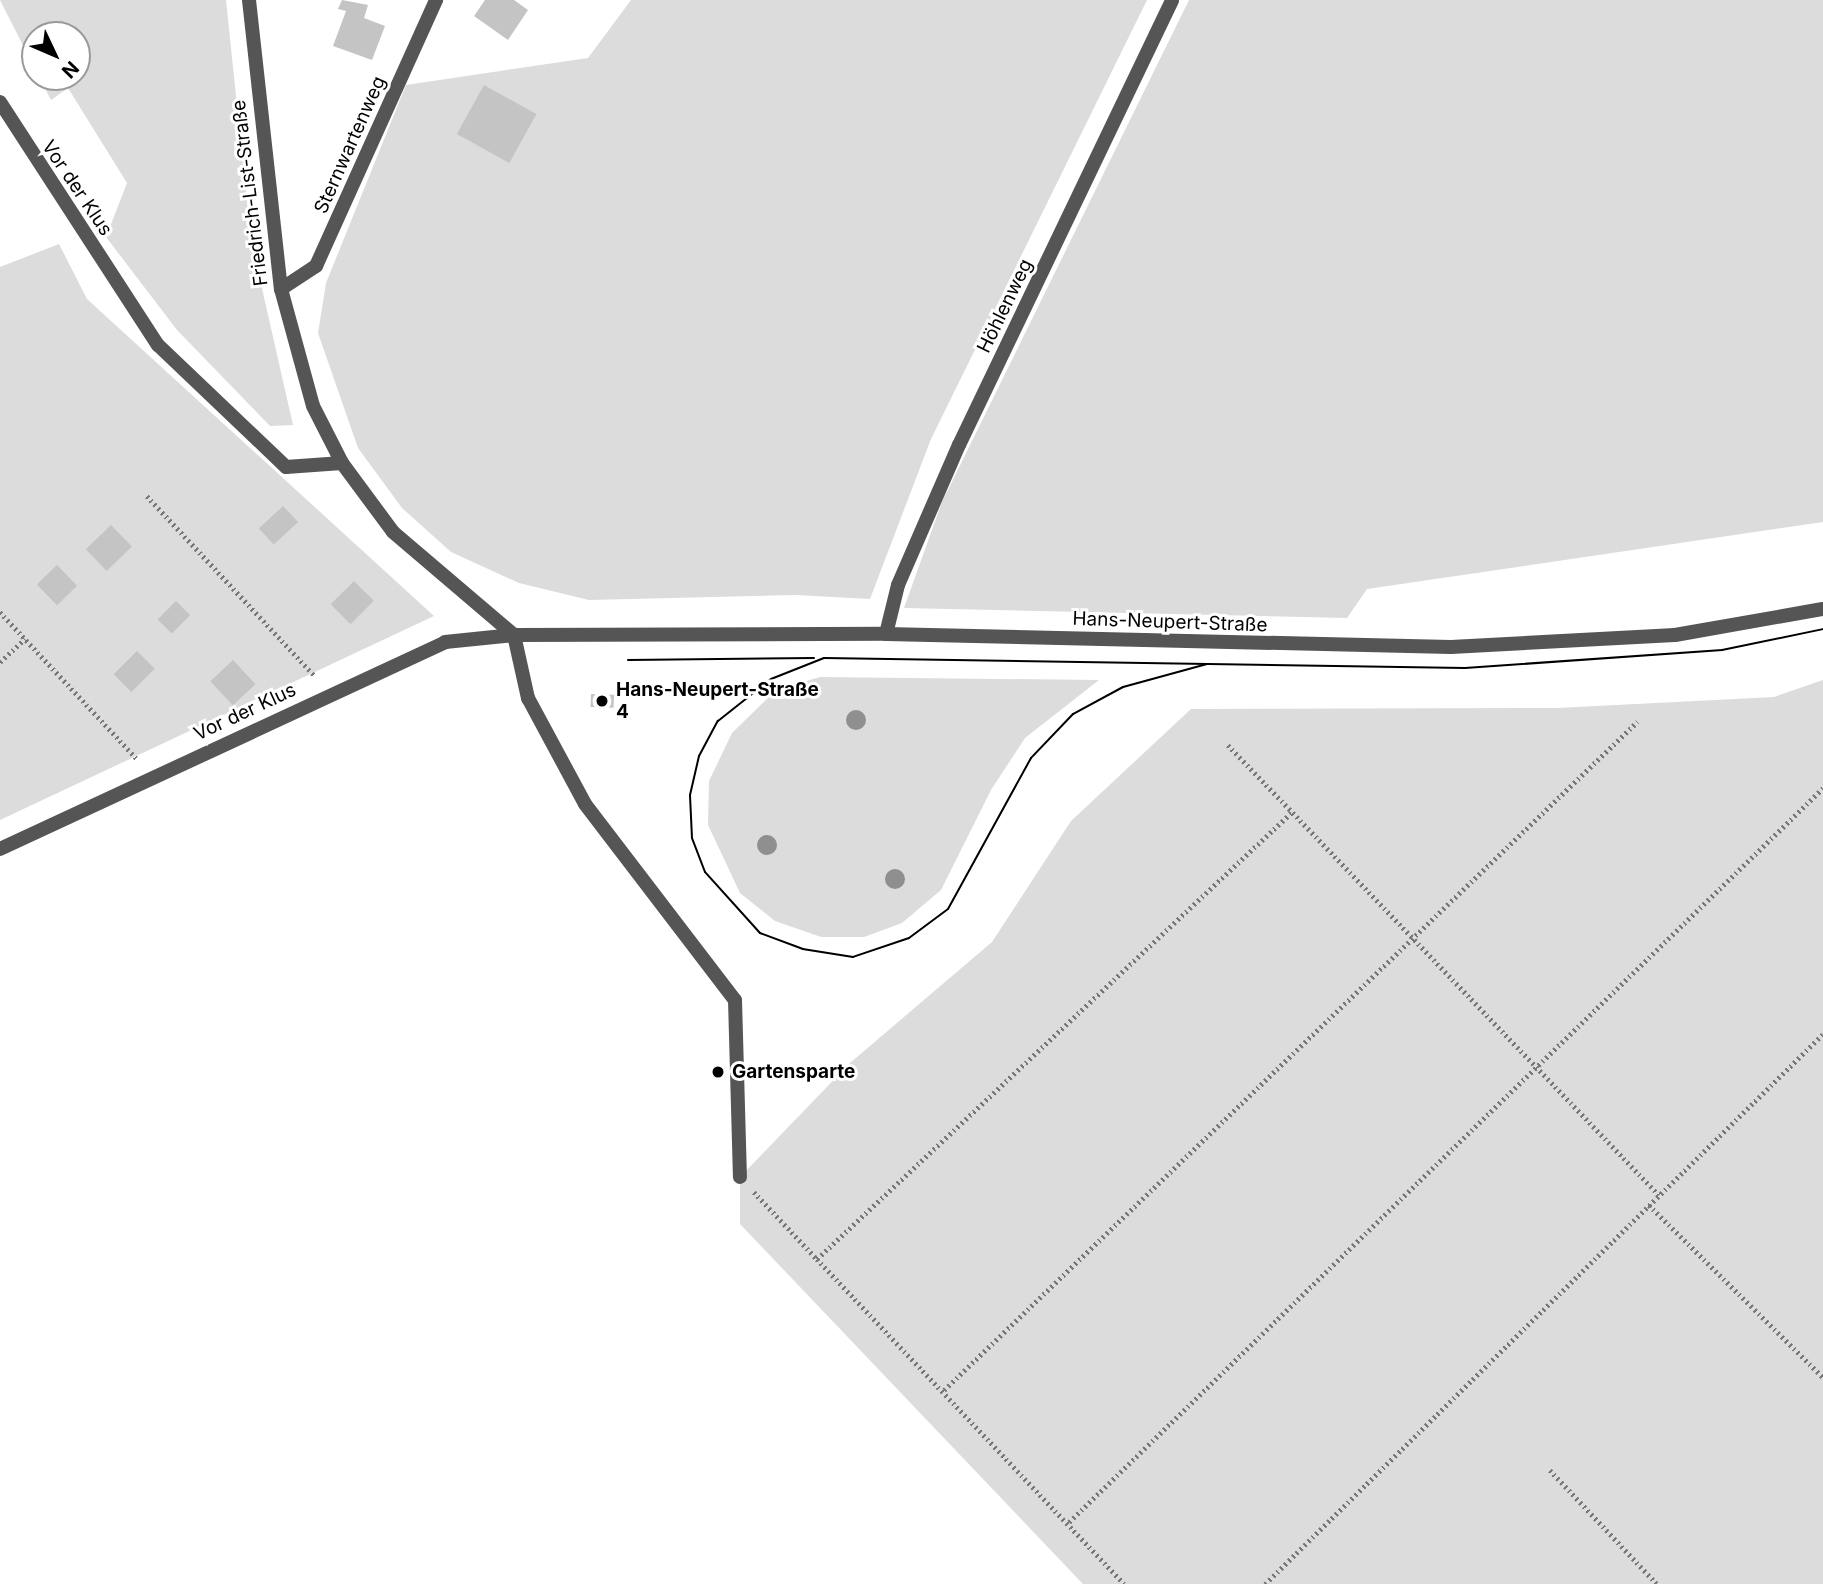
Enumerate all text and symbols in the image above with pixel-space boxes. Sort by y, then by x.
north arrow [21,21,91,91]
text: N [57,56,83,83]
street label: Sternwartenweg [310,73,390,217]
street label: Friedrich-List-Straße [227,99,273,287]
street label: Vor der Klus [37,136,117,240]
street label: Höhlenweg [972,255,1038,357]
street label: Hans-Neupert-Straße [1072,607,1268,637]
street label: Vor der Klus [190,678,300,746]
place label: Hans-Neupert-Straße 4 [616,679,819,723]
marker: Hans-Neupert-Straße 4 [594,693,610,709]
place label: Gartensparte [732,1061,855,1083]
marker: Gartensparte [710,1064,726,1080]

